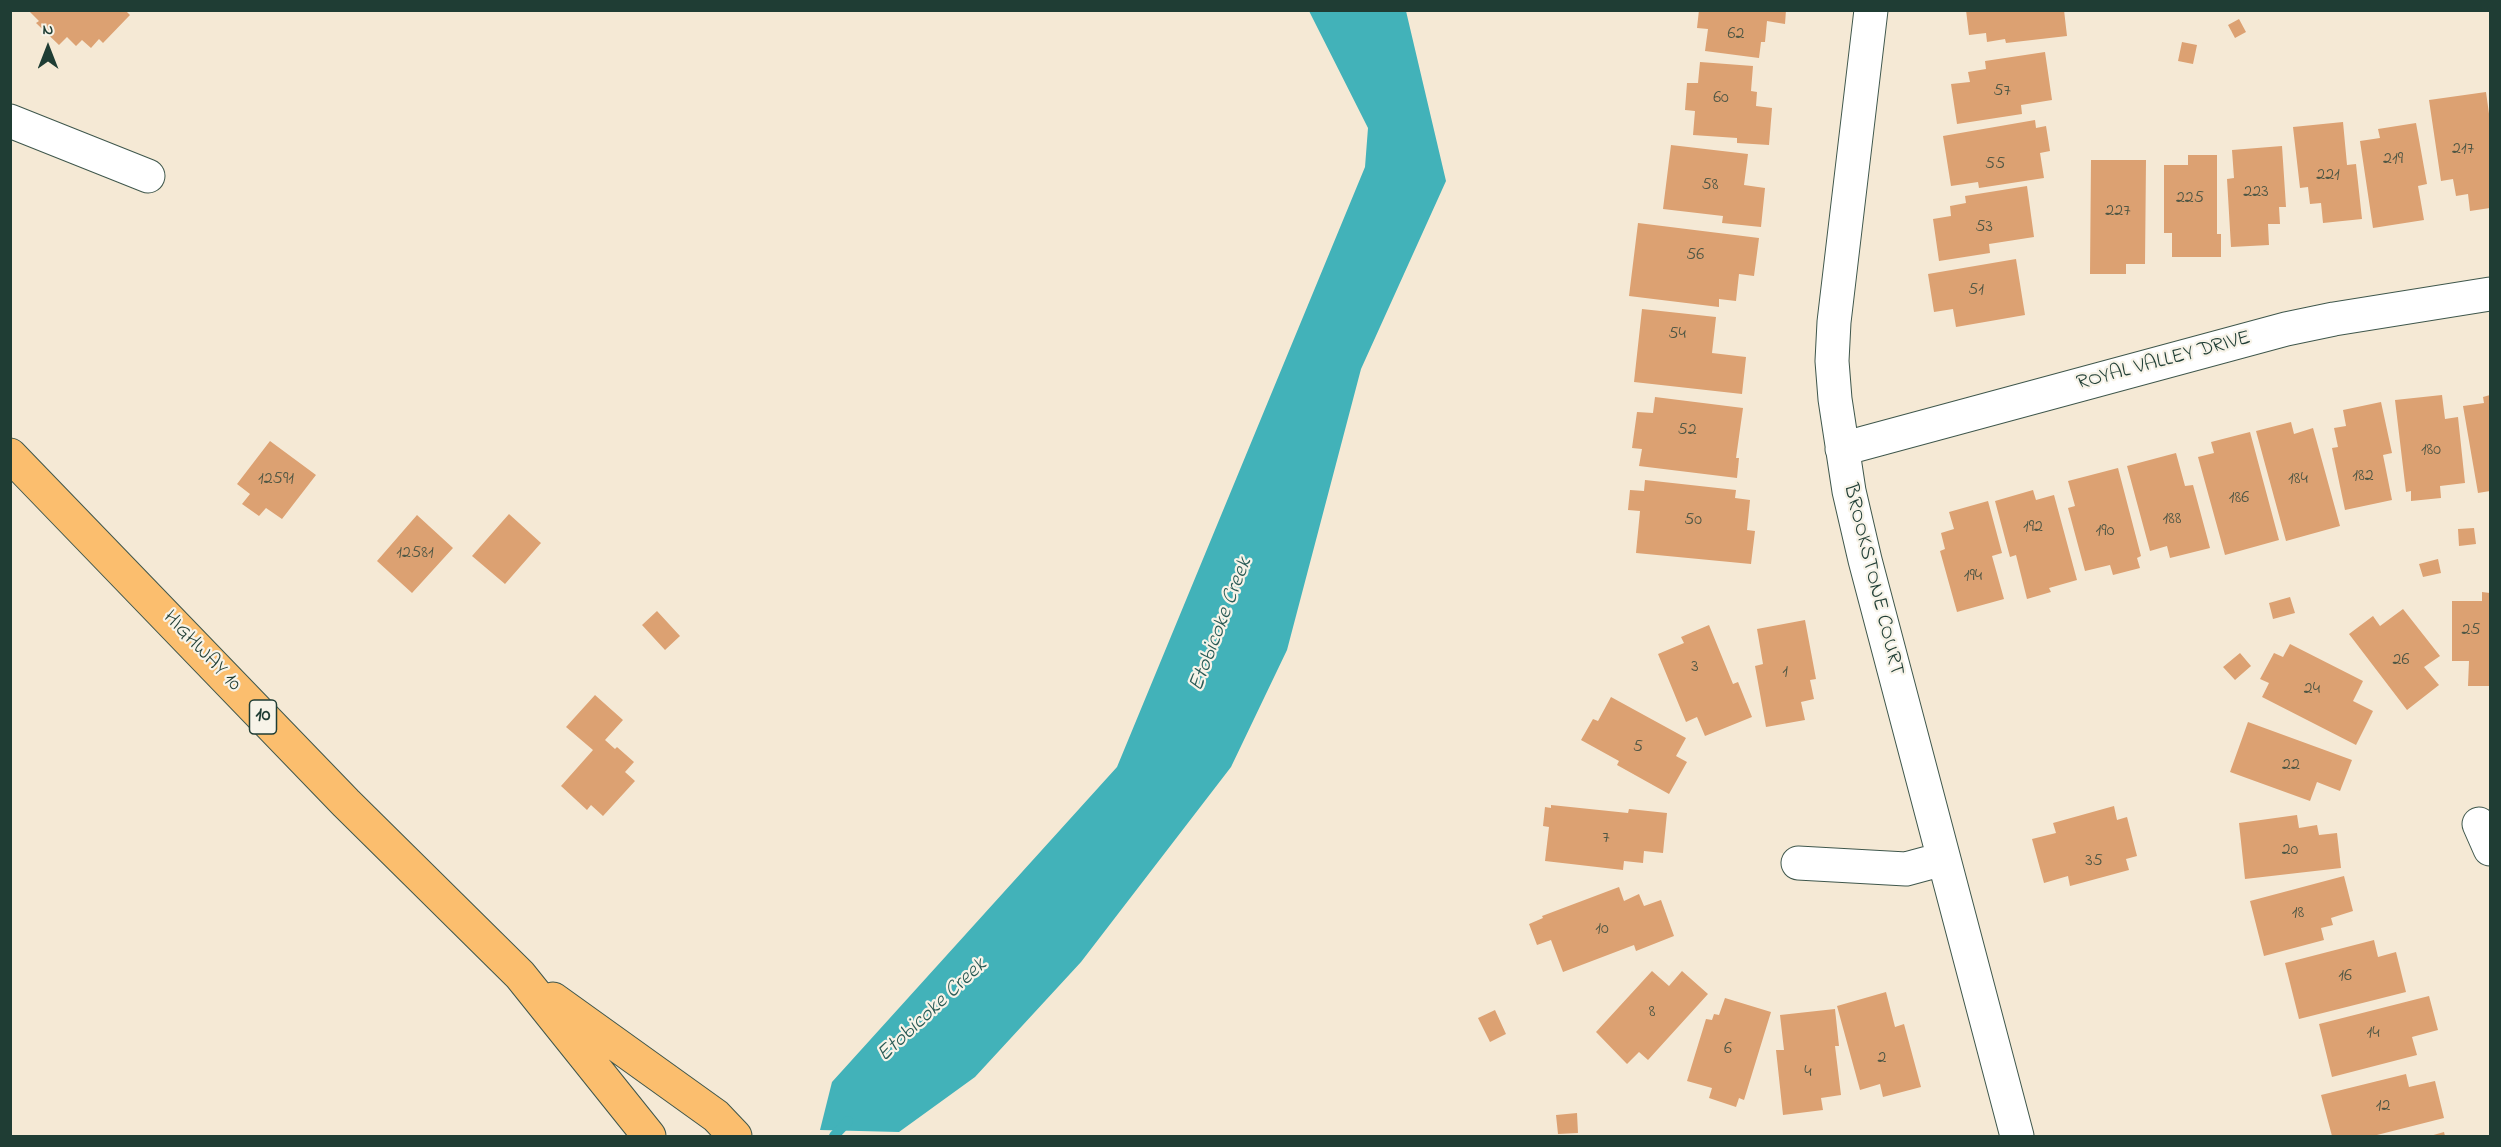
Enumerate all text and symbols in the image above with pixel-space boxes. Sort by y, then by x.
north arrow [18,18,78,78]
text: N [43,18,53,42]
house number: 62 [1728,24,1744,46]
house number: 57 [1993,81,2011,103]
house number: 60 [1713,88,1729,110]
house number: 217 [2452,139,2474,161]
house number: 219 [2383,149,2403,171]
house number: 55 [1985,154,2005,176]
house number: 221 [2316,165,2340,187]
house number: 58 [1701,175,1719,197]
house number: 223 [2243,182,2269,204]
house number: 225 [2176,188,2204,210]
house number: 227 [2105,201,2131,223]
house number: 53 [1975,217,1993,239]
house number: 56 [1686,245,1704,267]
house number: 51 [1968,280,1984,302]
house number: 54 [1668,324,1686,346]
street label: ROYAL VALLEY DRIVE [2074,327,2254,397]
house number: 52 [1677,420,1697,442]
house number: 180 [2421,440,2441,462]
house number: 182 [2352,466,2374,488]
house number: 12591 [258,469,294,491]
house number: 184 [2288,469,2308,491]
street label: BROOKSTONE COURT [1836,481,1908,679]
house number: 186 [2229,488,2249,510]
house number: 188 [2162,509,2182,531]
house number: 50 [1684,510,1702,532]
house number: 192 [2023,517,2043,539]
house number: 190 [2096,521,2114,543]
house number: 12581 [396,543,434,565]
water label: Etobicoke Creek [1184,555,1260,695]
house number: 194 [1964,566,1982,588]
street label: HIGHWAY 10 [156,606,246,698]
house number: 25 [2461,620,2481,642]
house number: 26 [2393,650,2409,672]
house number: 3 [1691,657,1699,679]
house number: 1 [1782,662,1788,684]
house number: 24 [2304,679,2320,701]
road number: 10 [250,700,276,734]
house number: 5 [1633,737,1643,759]
house number: 22 [2282,755,2300,777]
house number: 7 [1602,828,1610,850]
house number: 20 [2282,840,2298,862]
house number: 35 [2085,851,2103,873]
house number: 18 [2292,903,2304,925]
house number: 10 [1595,919,1609,941]
water label: Etobicoke Creek [872,953,994,1069]
house number: 16 [2338,966,2352,988]
house number: 8 [1649,1002,1655,1024]
house number: 14 [2366,1023,2380,1045]
house number: 6 [1724,1039,1732,1061]
house number: 2 [1878,1048,1886,1070]
house number: 4 [1804,1062,1812,1084]
house number: 12 [2376,1096,2390,1118]

